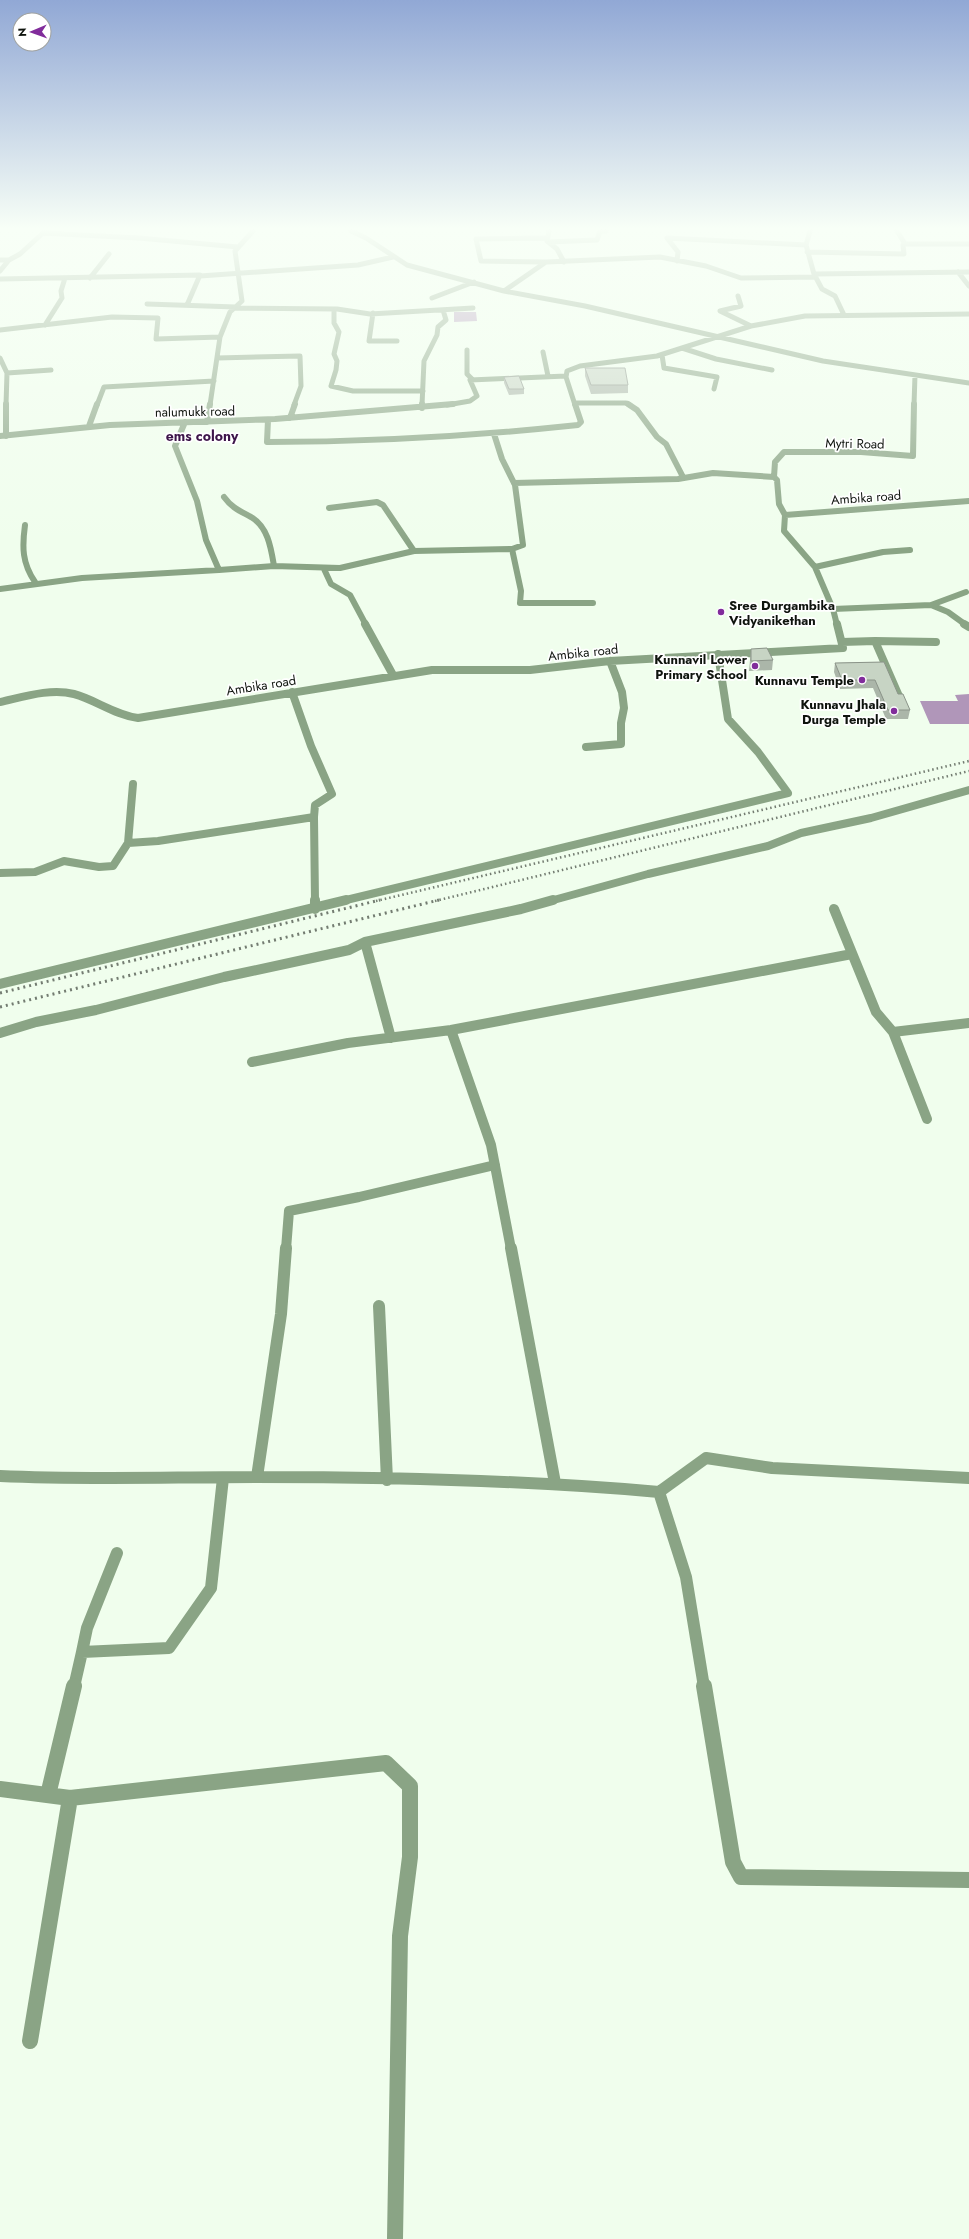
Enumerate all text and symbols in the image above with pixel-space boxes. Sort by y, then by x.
north arrow [12,12,52,52]
text: N [14,28,30,37]
street label: nalumukk road [155,401,235,422]
district label: ems colony [166,426,239,446]
street label: Mytri Road [825,433,885,454]
street label: Ambika road [830,486,902,509]
place label: Sree Durgambika Vidyanikethan [728,596,835,630]
marker: Sree Durgambika Vidyanikethan [716,607,726,617]
street label: Ambika road [547,639,619,666]
place label: Kunnavil Lower Primary School [654,650,748,684]
marker: Kunnavil Lower Primary School [750,661,760,671]
street label: Ambika road [225,671,297,700]
place label: Kunnavu Temple [755,671,855,690]
marker: Kunnavu Temple [857,675,867,685]
place label: Kunnavu Jhala Durga Temple [800,695,887,729]
marker: Kunnavu Jhala Durga Temple [889,706,899,716]

